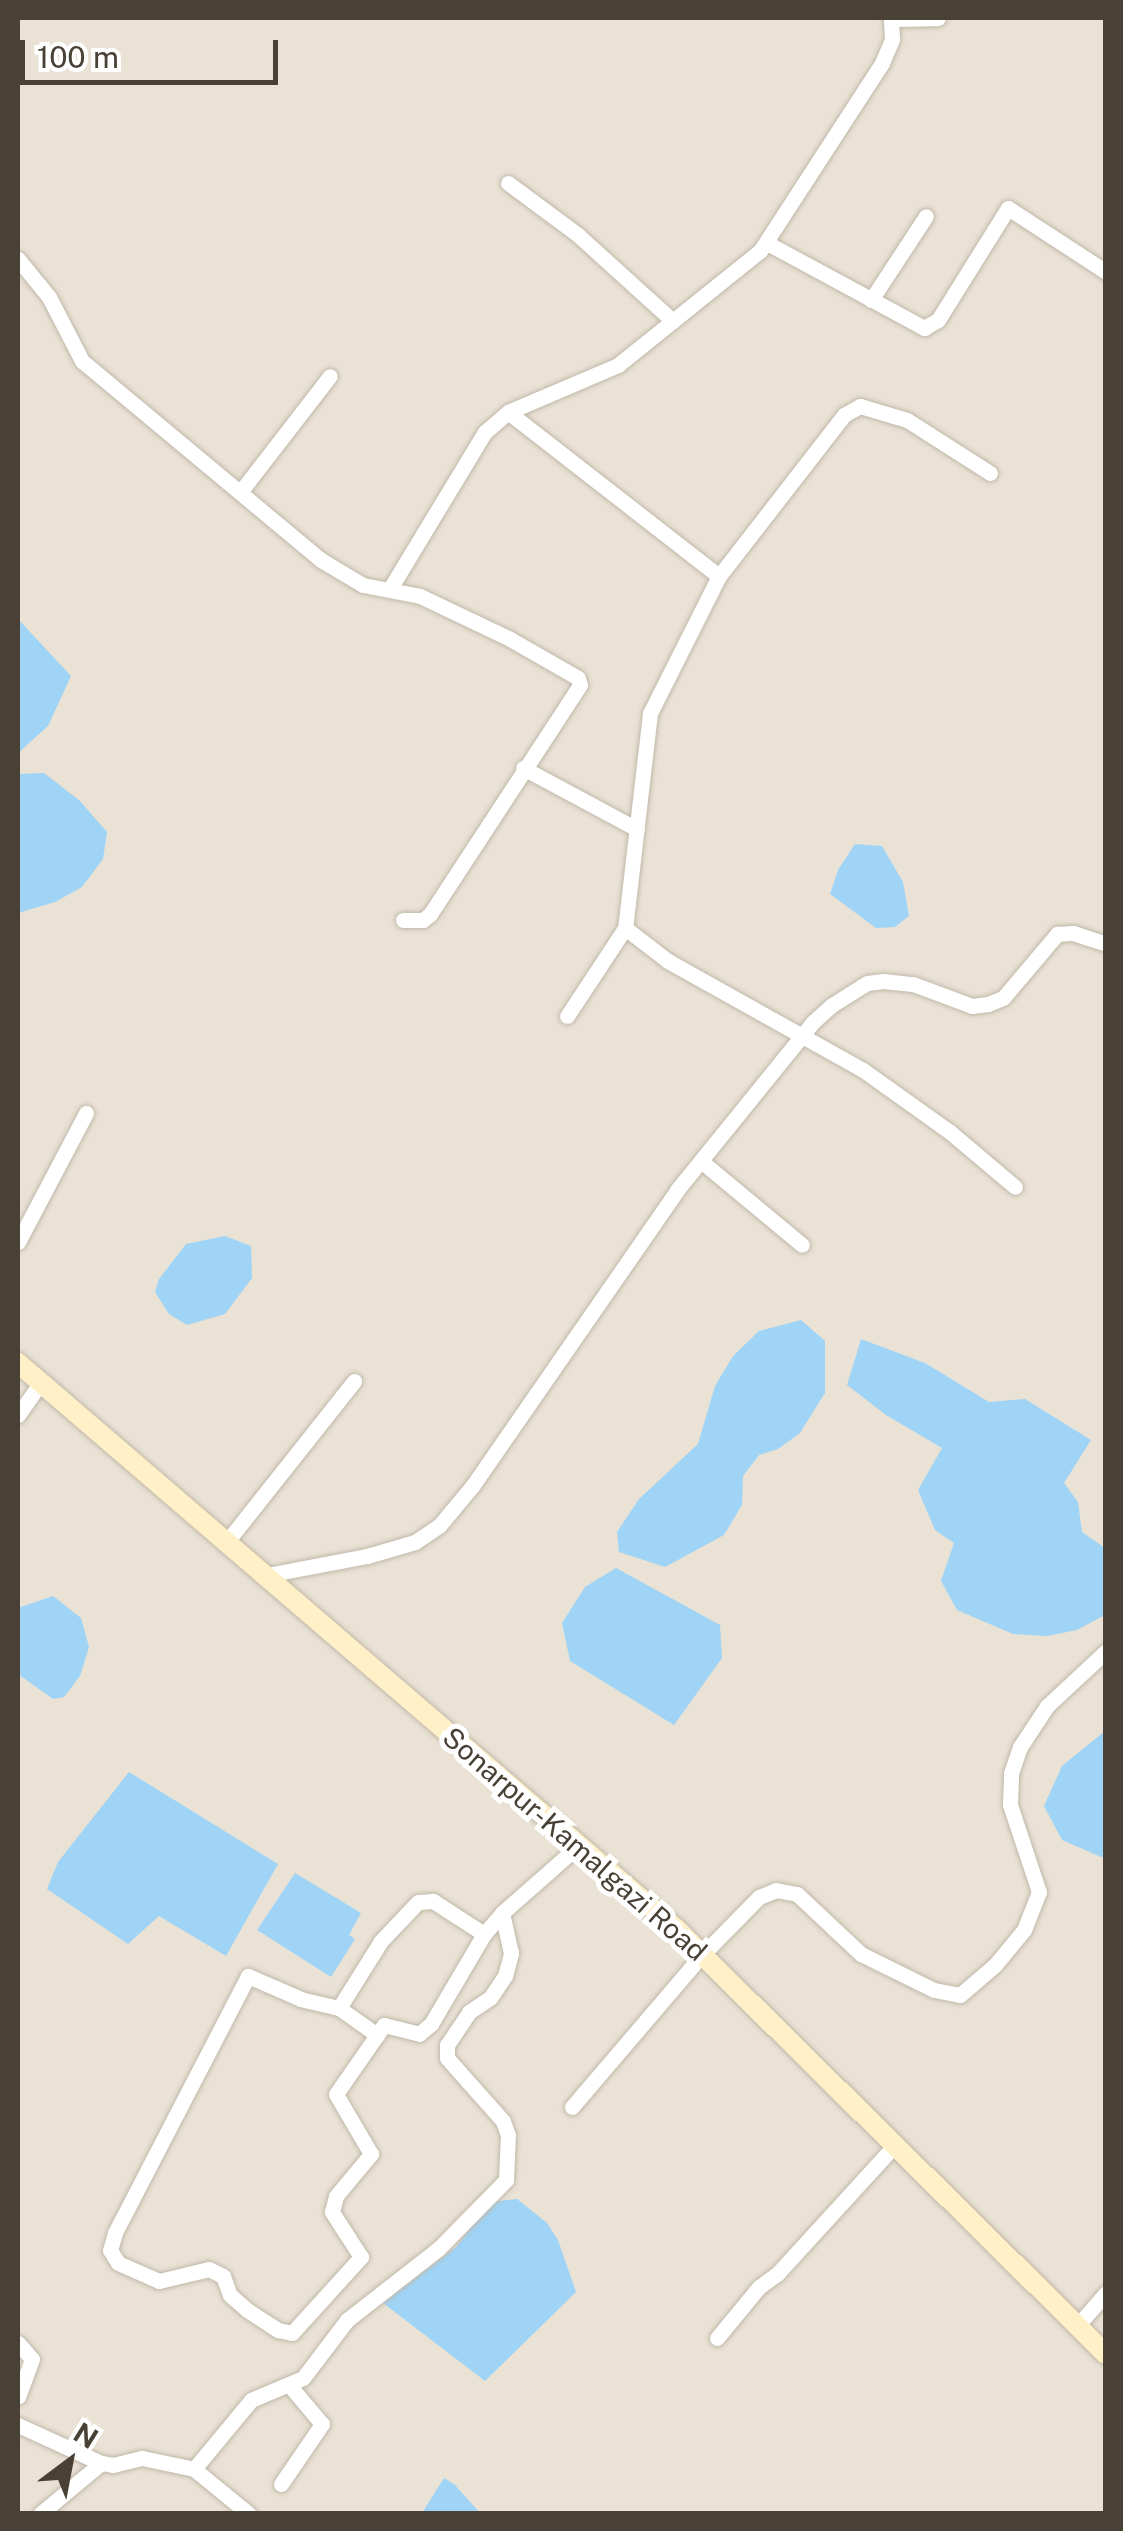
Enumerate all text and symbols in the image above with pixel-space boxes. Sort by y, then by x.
scale bar [25,20,282,82]
text: 100 m [37,39,119,75]
street label: Sonarpur-Kamalgazi Road [436,1720,714,1968]
north arrow [20,2411,120,2511]
text: N [68,2415,104,2455]

